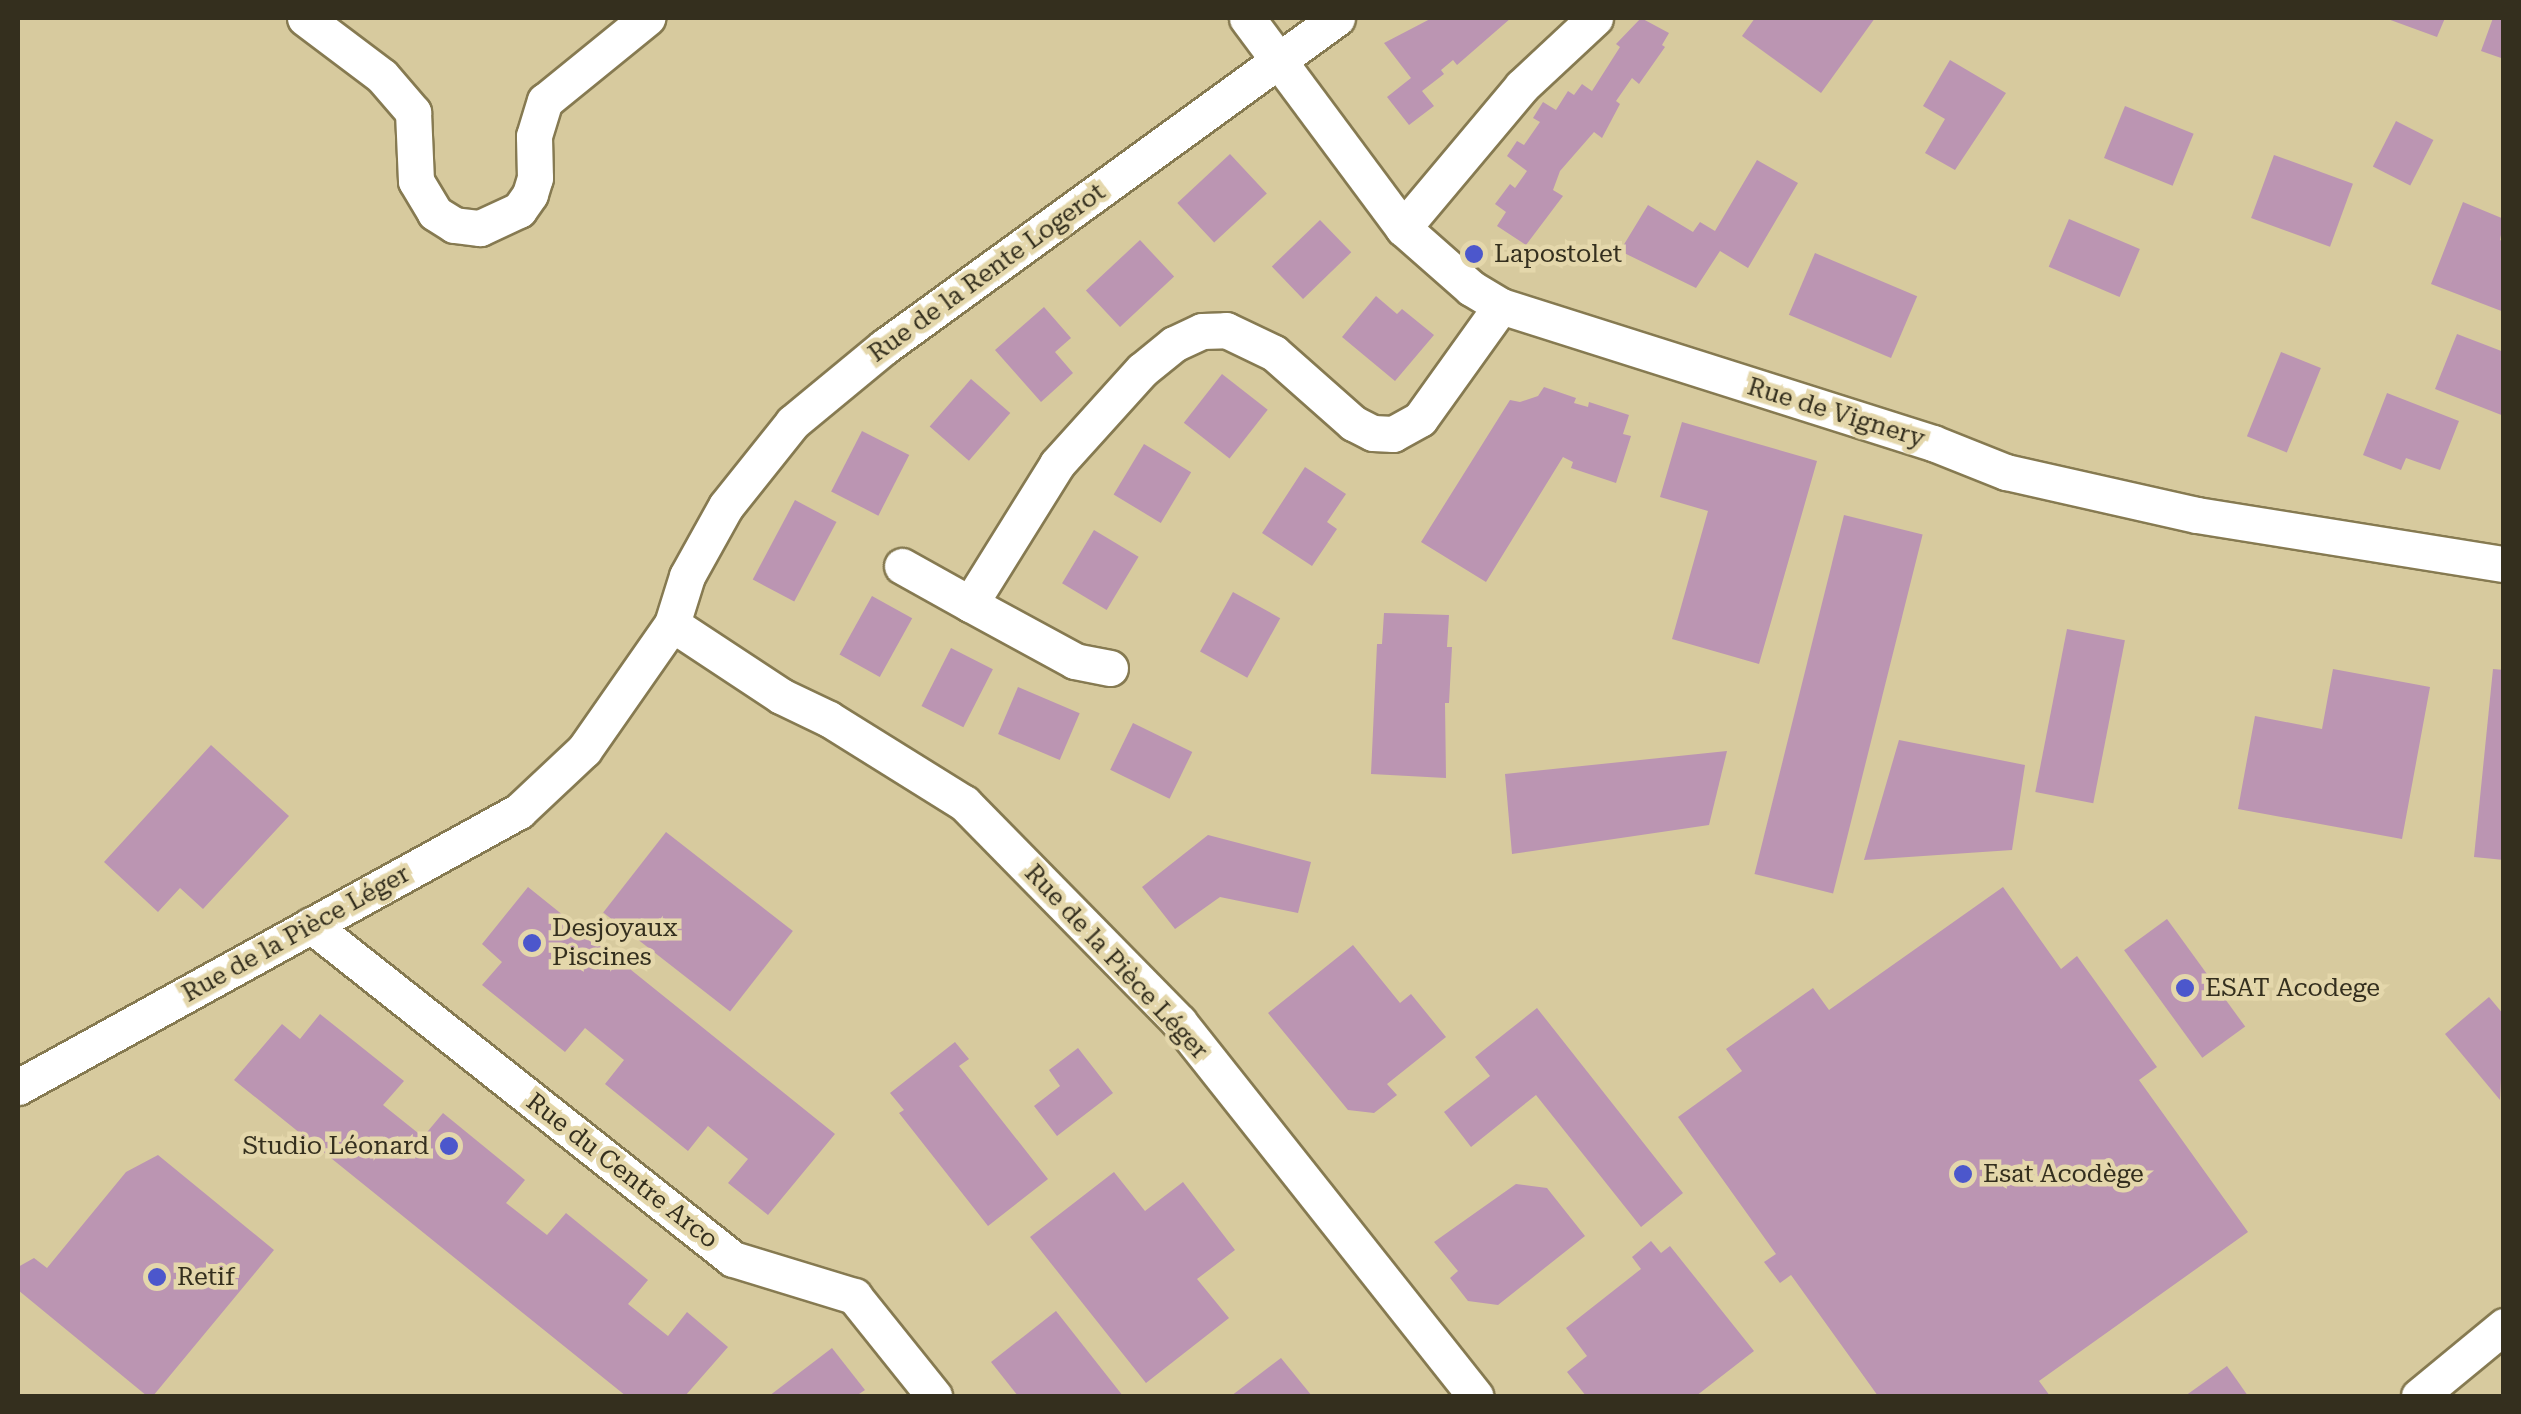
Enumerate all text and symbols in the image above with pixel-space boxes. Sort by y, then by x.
street label: Rue de la Rente Logerot [863,177,1111,369]
place label: Lapostolet [1494,239,1622,269]
marker: Lapostolet [1463,243,1485,265]
street label: Rue de Vignery [1744,372,1928,454]
street label: Rue de la Pièce Léger [177,859,415,1009]
street label: Rue de la Pièce Léger [1018,859,1214,1065]
place label: Desjoyaux Piscines [552,914,677,973]
marker: Desjoyaux Piscines [521,932,543,954]
place label: ESAT Acodege [2205,973,2380,1003]
marker: ESAT Acodege [2174,977,2196,999]
street label: Rue du Centre Arco [520,1087,724,1255]
place label: Studio Léonard [242,1131,429,1161]
marker: Studio Léonard [438,1135,460,1157]
place label: Esat Acodège [1983,1159,2144,1189]
marker: Esat Acodège [1952,1163,1974,1185]
place label: Retif [177,1262,235,1292]
marker: Retif [146,1266,168,1288]

